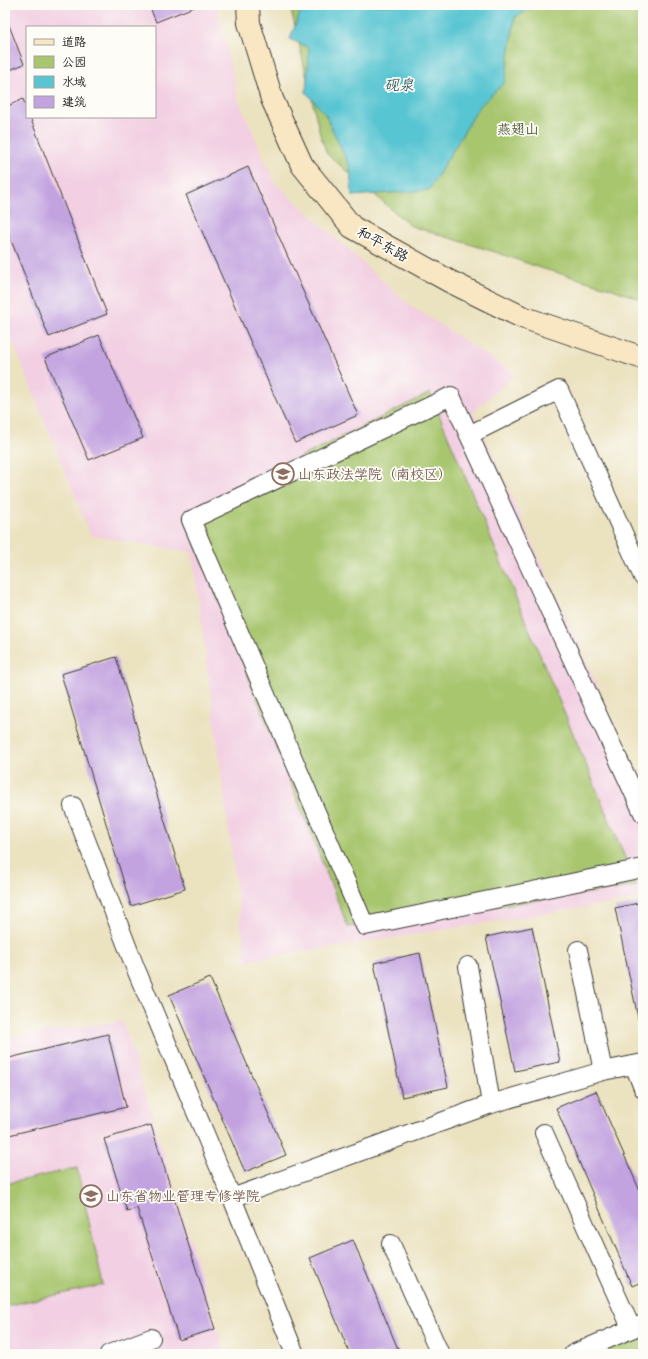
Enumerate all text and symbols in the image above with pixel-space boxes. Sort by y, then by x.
legend [26,26,156,118]
text: 道路 [62,31,86,53]
text: 公园 [62,51,86,73]
text: 水域 [62,71,86,93]
water label: 砚泉 [384,72,414,98]
text: 建筑 [62,91,86,113]
park label: 燕翅山 [497,117,539,142]
street label: 和平东路 [352,220,413,269]
school or university icon: 山东政法学院（南校区） [270,461,296,487]
place label: 山东政法学院（南校区） [298,462,452,487]
school or university icon: 山东省物业管理专修学院 [78,1183,104,1209]
place label: 山东省物业管理专修学院 [106,1184,260,1209]

